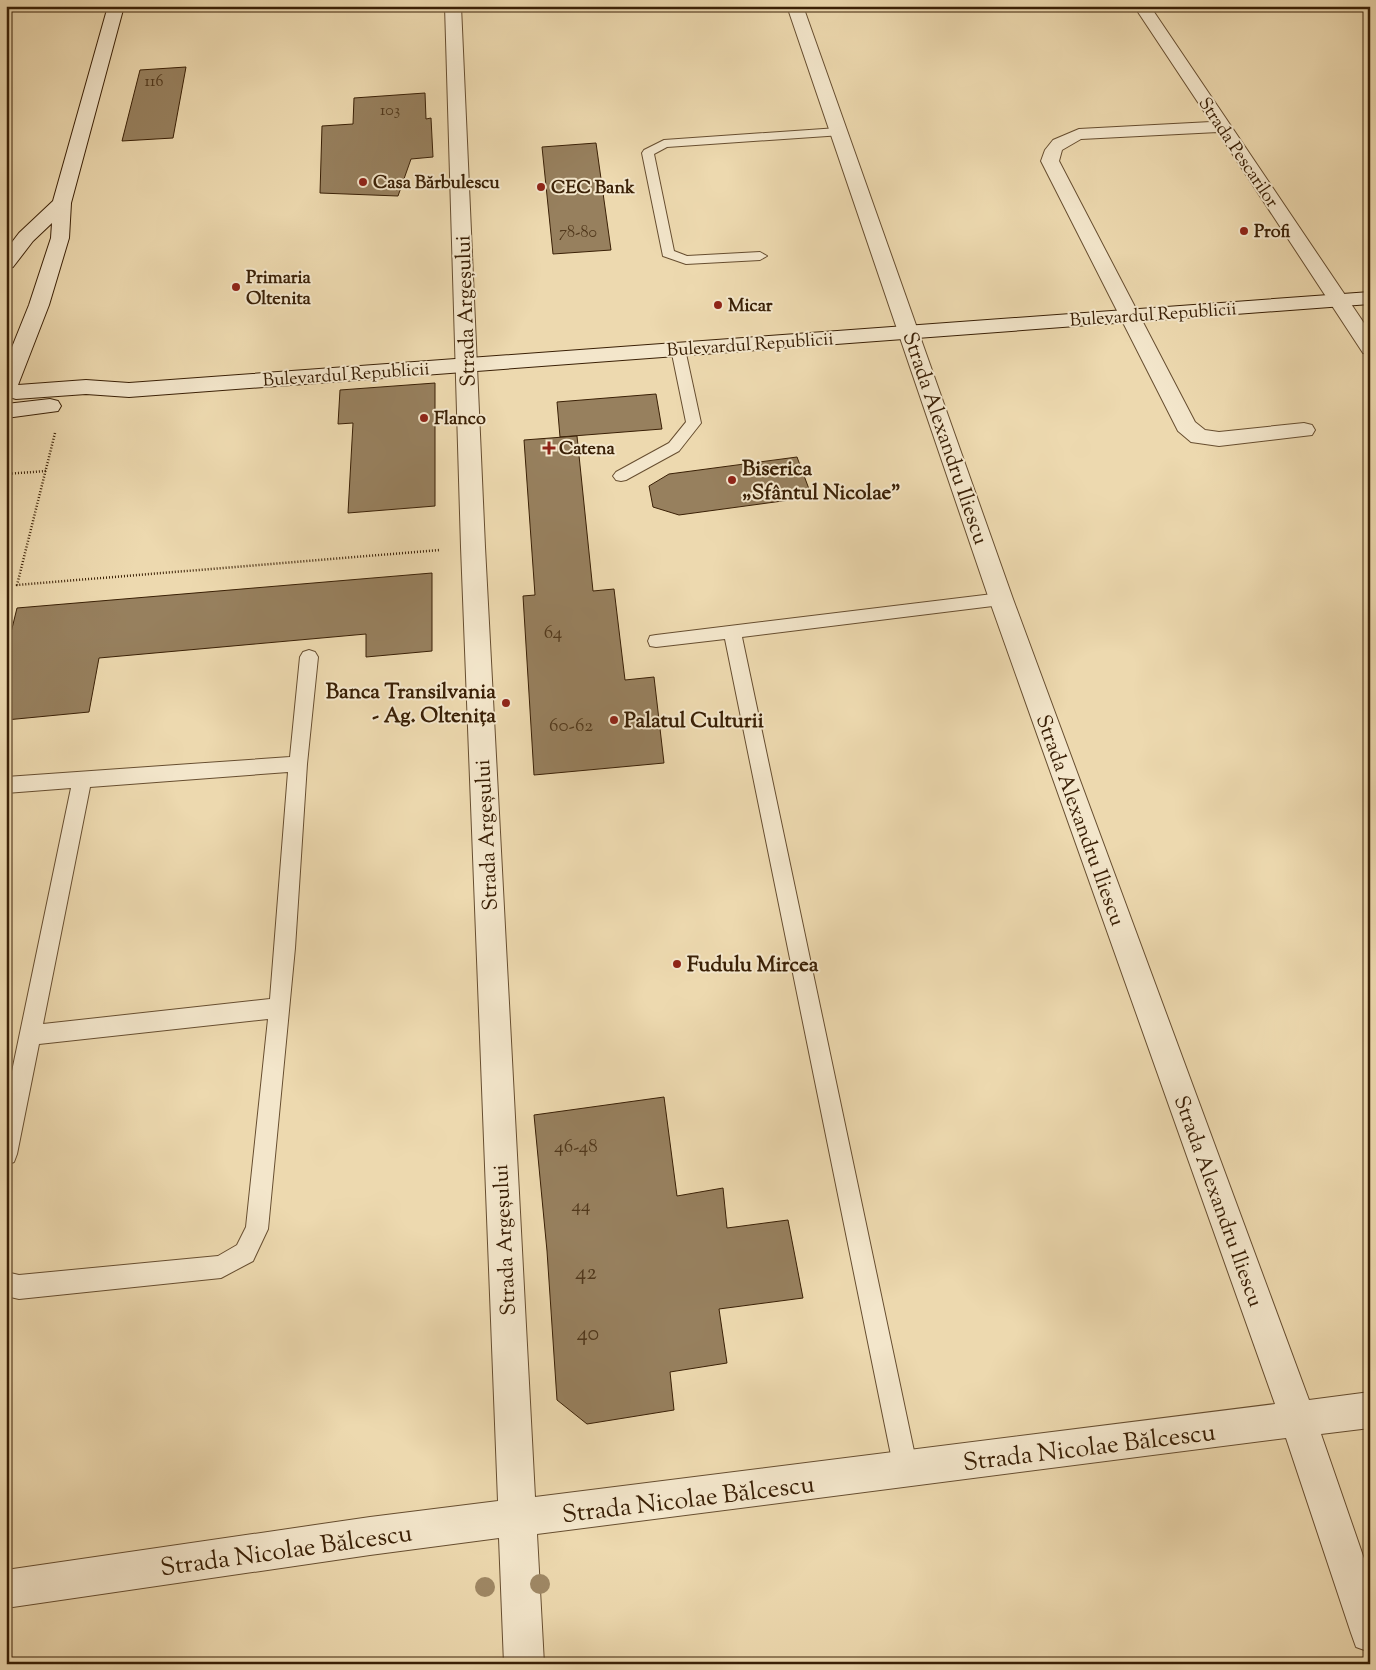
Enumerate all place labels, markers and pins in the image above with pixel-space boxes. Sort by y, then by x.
place label: Casa Bărbulescu [373,171,500,197]
marker: Casa Bărbulescu [357,176,369,188]
place label: CEC Bank [551,176,635,202]
marker: CEC Bank [535,181,547,193]
place label: Profi [1254,220,1290,246]
marker: Profi [1238,225,1250,237]
place label: Primaria Oltenita [246,266,312,313]
marker: Primaria Oltenita [230,281,242,293]
place label: Micar [728,294,773,320]
marker: Micar [712,299,724,311]
place label: Flanco [434,407,486,433]
marker: Flanco [418,412,430,424]
place label: Catena [559,437,616,463]
marker: Catena [543,442,555,454]
place label: Biserica „Sfântul Nicolae" [742,455,901,509]
marker: Biserica „Sfântul Nicolae" [726,474,738,486]
place label: Banca Transilvania - Ag. Oltenița [326,678,496,732]
marker: Banca Transilvania - Ag. Oltenița [500,697,512,709]
place label: Palatul Culturii [624,707,764,737]
marker: Palatul Culturii [608,714,620,726]
place label: Fudulu Mircea [687,951,819,981]
marker: Fudulu Mircea [671,958,683,970]

